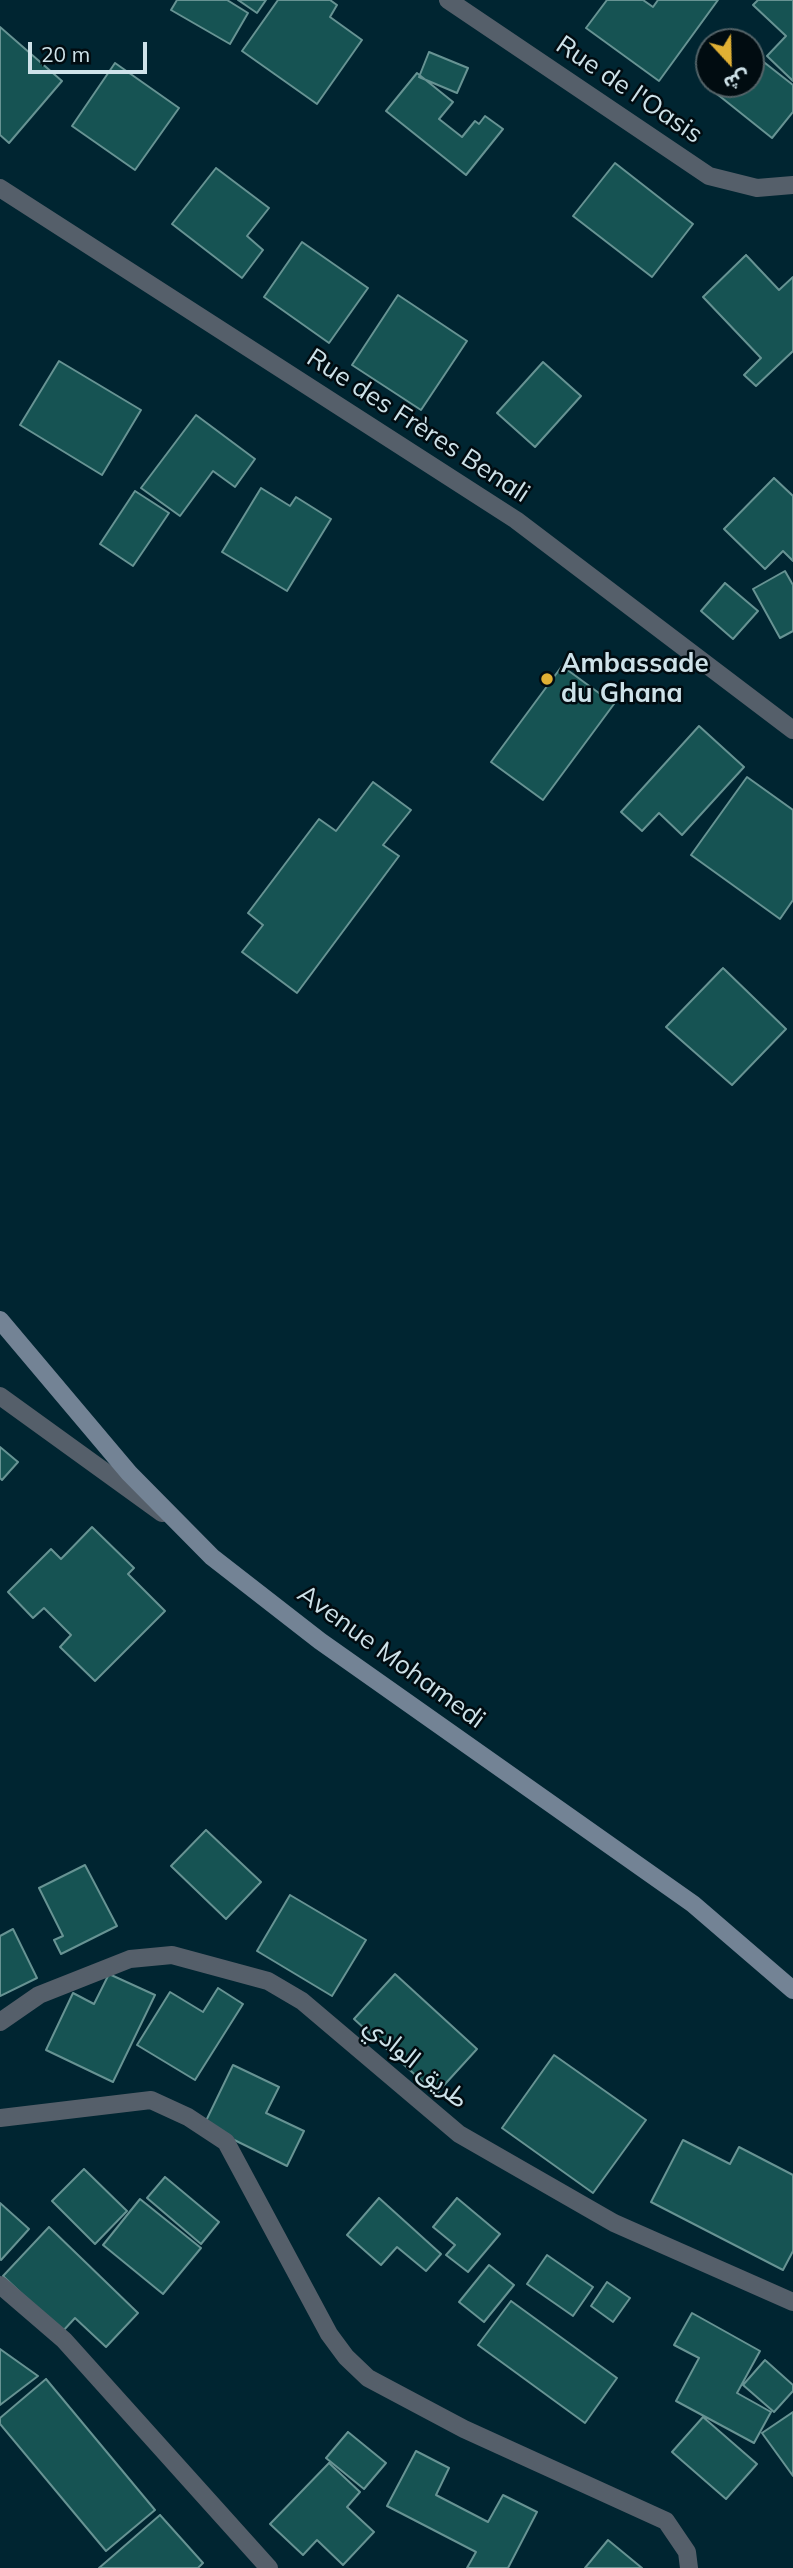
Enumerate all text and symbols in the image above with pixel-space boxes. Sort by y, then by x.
scale bar [32,28,150,72]
north arrow [695,28,765,98]
street label: Rue de l'Oasis [550,30,708,150]
text: 20 m [41,41,90,67]
text: ش [721,65,754,97]
street label: Rue des Frères Benali [301,342,535,510]
place label: Ambassade du Ghana [561,648,709,710]
marker: Ambassade du Ghana [539,671,555,687]
street label: Avenue Mohamedi [291,1579,491,1735]
street label: طريق الوادي [358,2010,474,2116]

